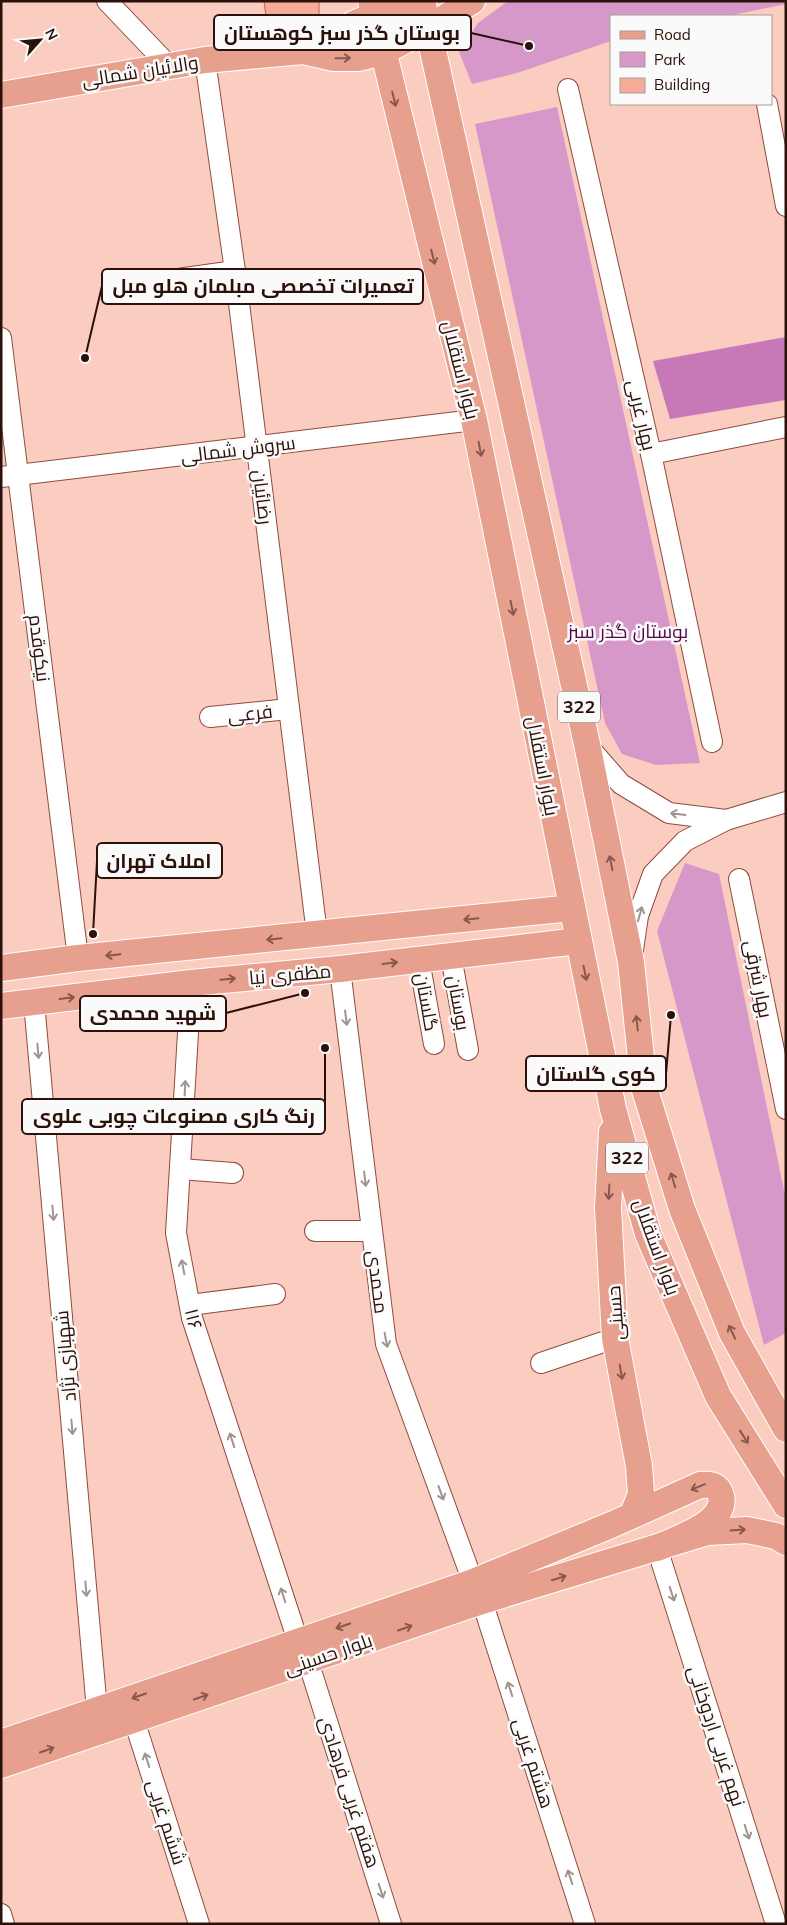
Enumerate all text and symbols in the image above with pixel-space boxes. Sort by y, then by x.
north arrow [15,15,65,65]
callout: بوستان گذر سبز کوهستان [214,15,471,50]
legend [610,15,772,105]
text: بوستان گذر سبز کوهستان [224,20,460,45]
text: N [41,25,62,43]
text: Road [654,25,691,44]
street label: والائیان شمالی [80,50,200,92]
text: Park [654,50,686,69]
one-way arrow [334,53,351,63]
text: Building [654,75,710,94]
one-way arrow [390,90,400,106]
one-way arrow [429,248,439,264]
callout: تعمیرات تخصصی مبلمان هلو مبل [102,269,423,304]
text: تعمیرات تخصصی مبلمان هلو مبل [113,273,414,298]
street label: بلوار استقلال [437,318,485,422]
street label: بهار غربی [622,377,662,453]
street label: سروش شمالی [179,430,297,468]
one-way arrow [475,440,485,456]
street label: رضائیان [248,468,278,526]
one-way arrow [507,600,517,616]
street label: نیکوقدم [22,613,56,683]
park label: بوستان گذر سبز [567,619,688,643]
road number: 322 [558,692,600,722]
street label: فرعی [226,699,274,727]
street label: بلوار استقلال [522,714,564,818]
one-way arrow [670,809,686,819]
callout: املاک تهران [97,843,222,878]
text: املاک تهران [106,848,212,874]
one-way arrow [605,855,615,871]
one-way arrow [635,906,645,922]
one-way arrow [463,914,479,923]
one-way arrow [267,934,283,943]
street label: بهار شرقی [740,938,778,1020]
one-way arrow [105,950,121,959]
street label: مظفری نیا [248,958,332,990]
one-way arrow [382,958,398,968]
one-way arrow [581,965,590,981]
street label: گلستان [410,971,444,1033]
street label: بوستان [442,974,476,1032]
one-way arrow [220,975,236,984]
one-way arrow [59,993,75,1003]
callout: شهید محمدی [80,996,226,1031]
text: شهید محمدی [90,1000,216,1026]
one-way arrow [341,1009,351,1025]
one-way arrow [632,1015,642,1031]
one-way arrow [33,1043,43,1059]
callout: کوی گلستان [526,1056,666,1091]
text: کوی گلستان [536,1061,656,1086]
one-way arrow [180,1081,190,1097]
callout: رنگ کاری مصنوعات چوبی علوی [22,1099,325,1134]
text: رنگ کاری مصنوعات چوبی علوی [33,1103,315,1130]
road number: 322 [606,1142,648,1174]
one-way arrow [361,1171,371,1187]
one-way arrow [668,1173,677,1189]
one-way arrow [605,1184,614,1200]
street label: بلوار استقلال [628,1195,686,1299]
one-way arrow [48,1204,57,1220]
street label: محمدی [362,1249,394,1315]
one-way arrow [178,1260,187,1276]
street label: حسینی [601,1285,629,1341]
street label: ۱۱۶ [180,1306,208,1332]
street label: شهبازی نژاد [49,1309,81,1403]
one-way arrow [726,1325,736,1340]
one-way arrow [382,1332,391,1348]
one-way arrow [617,1363,627,1379]
one-way arrow [67,1418,77,1434]
one-way arrow [738,1430,749,1444]
one-way arrow [227,1433,237,1449]
one-way arrow [690,1483,705,1493]
one-way arrow [437,1485,446,1500]
one-way arrow [730,1526,746,1535]
one-way arrow [551,1572,567,1582]
one-way arrow [82,1580,91,1596]
one-way arrow [667,1586,677,1602]
one-way arrow [277,1587,287,1603]
one-way arrow [335,1622,351,1631]
one-way arrow [396,1623,412,1632]
street label: بلوار حسینی [281,1628,375,1680]
street label: نهم غربی اردوخانی [681,1663,751,1810]
one-way arrow [505,1681,515,1697]
one-way arrow [132,1692,148,1701]
one-way arrow [193,1692,209,1701]
street label: هفتم غربی فرهادی [312,1713,386,1872]
street label: هشتم غربی [506,1715,560,1812]
one-way arrow [39,1744,55,1754]
one-way arrow [142,1753,151,1769]
street label: ششم غربی [140,1776,192,1868]
one-way arrow [743,1824,753,1840]
one-way arrow [565,1870,574,1886]
one-way arrow [376,1882,386,1898]

